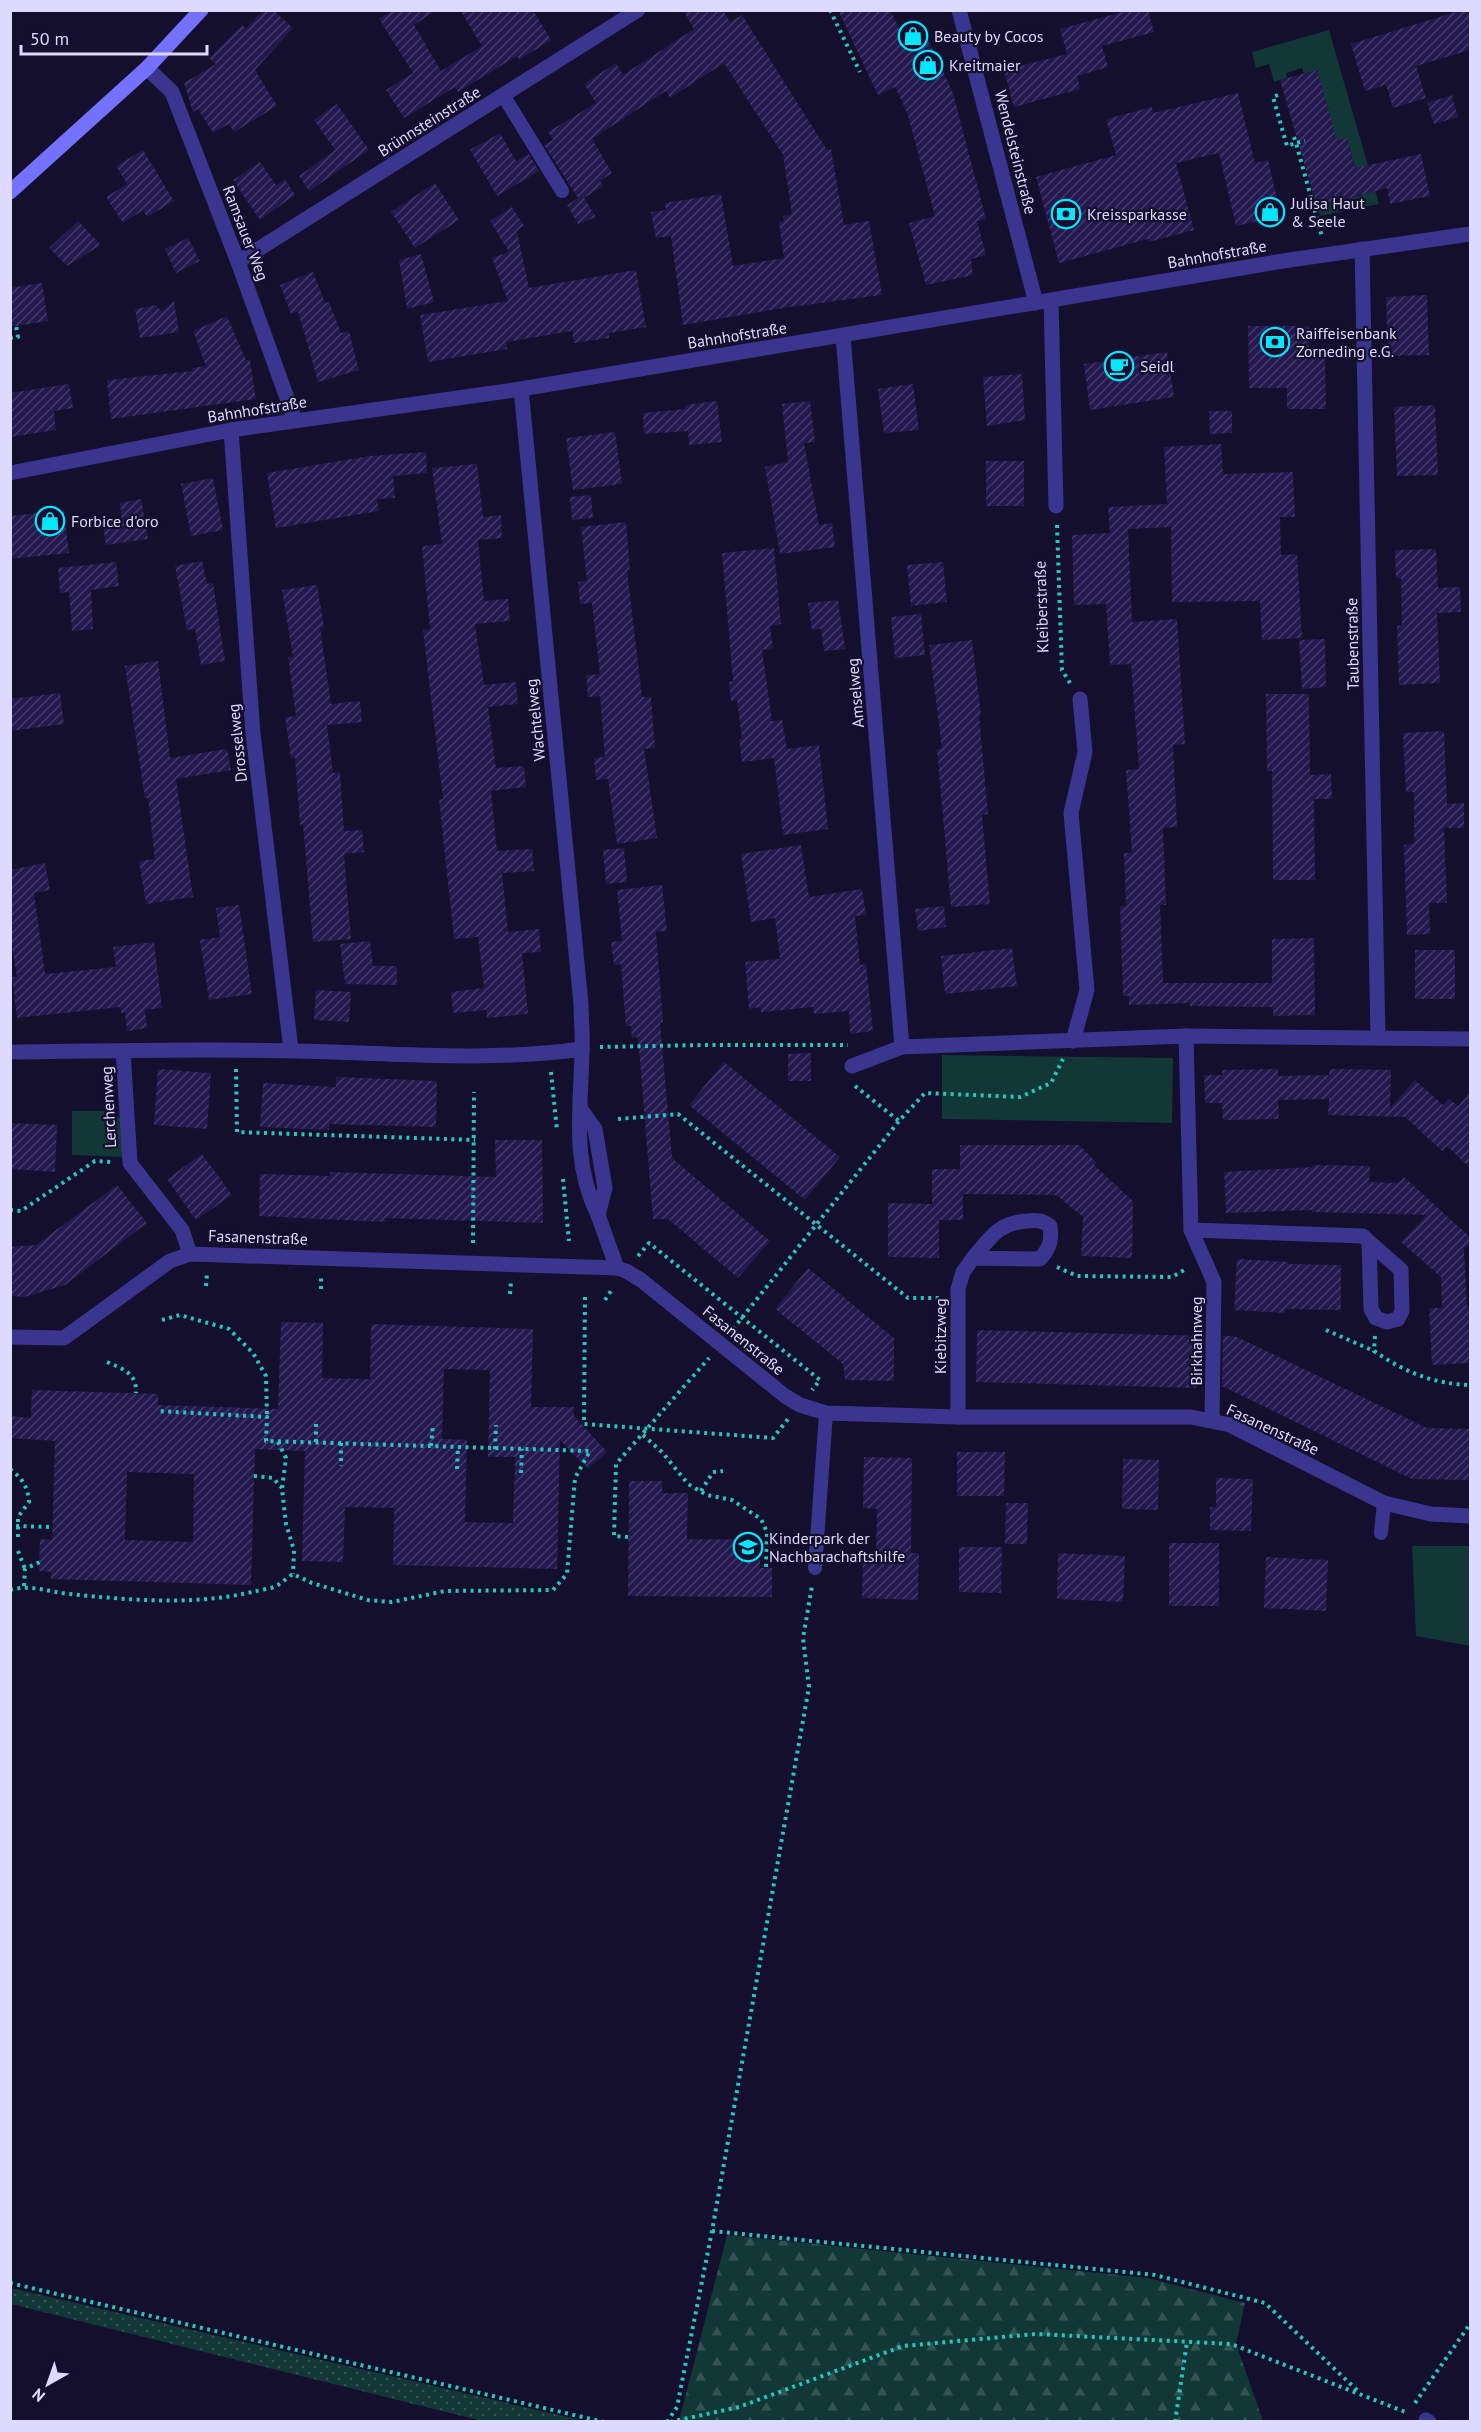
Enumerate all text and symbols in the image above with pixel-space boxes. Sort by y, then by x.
scale bar [21,18,207,56]
shop icon: Beauty by Cocos [897,20,929,52]
place label: Beauty by Cocos [934,26,1044,46]
text: 50 m [30,27,69,50]
shop icon: Kreitmaier [912,49,944,81]
place label: Kreitmaier [949,55,1021,75]
street label: Brünnsteinstraße [374,81,484,161]
street label: Wendelsteinstraße [991,88,1041,216]
street label: Ramsauer Weg [219,183,273,283]
place label: Julisa Haut & Seele [1290,193,1365,231]
shop icon: Julisa Haut & Seele [1254,196,1286,228]
bank icon: Kreissparkasse [1050,198,1082,230]
place label: Kreissparkasse [1087,204,1187,224]
street label: Bahnhofstraße [1166,235,1268,273]
street label: Bahnhofstraße [686,317,788,353]
place label: Raiffeisenbank Zorneding e.G. [1296,323,1397,361]
bank icon: Raiffeisenbank Zorneding e.G. [1259,326,1291,358]
cafe icon: Seidl [1103,350,1135,382]
place label: Seidl [1140,356,1175,376]
street label: Bahnhofstraße [206,391,308,427]
shop icon: Forbice d'oro [34,505,66,537]
place label: Forbice d'oro [71,511,159,531]
street label: Kleiberstraße [1029,561,1053,653]
street label: Taubenstraße [1341,598,1363,690]
street label: Amselweg [842,657,868,729]
street label: Wachtelweg [521,678,549,762]
street label: Drosselweg [223,703,251,783]
street label: Lerchenweg [96,1066,120,1148]
street label: Fasanenstraße [208,1225,308,1249]
street label: Birkhahnweg [1186,1296,1206,1386]
street label: Kiebitzweg [930,1298,950,1374]
street label: Fasanenstraße [699,1301,789,1379]
street label: Fasanenstraße [1224,1399,1322,1459]
place label: Kinderpark der Nachbarachaftshilfe [769,1528,905,1566]
school or university icon: Kinderpark der Nachbarachaftshilfe [732,1531,764,1563]
north arrow [18,2354,78,2414]
text: N [28,2384,49,2407]

